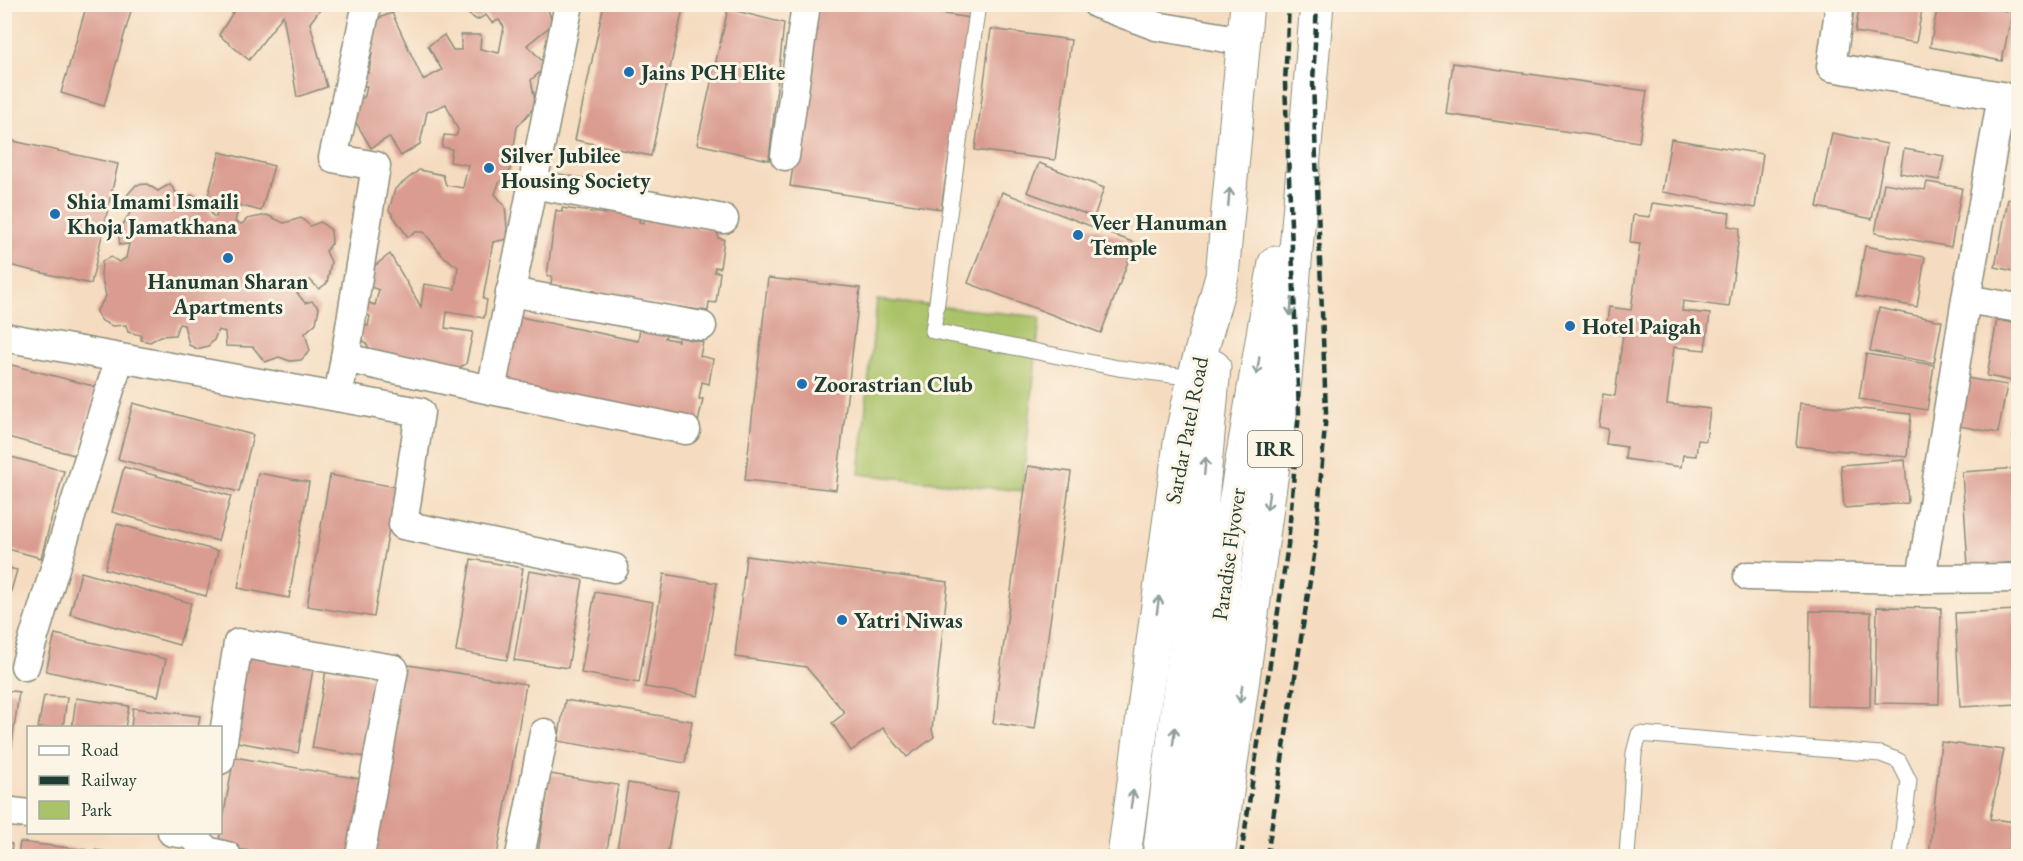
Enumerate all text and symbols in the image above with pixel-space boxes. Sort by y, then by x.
place label: Jains PCH Elite [639,58,785,87]
marker: Jains PCH Elite [622,65,636,79]
place label: Silver Jubilee Housing Society [501,141,651,195]
marker: Silver Jubilee Housing Society [482,161,496,175]
place label: Shia Imami Ismaili Khoja Jamatkhana [67,187,239,241]
one-way arrow [1224,187,1235,207]
marker: Shia Imami Ismaili Khoja Jamatkhana [48,207,62,221]
place label: Veer Hanuman Temple [1090,208,1228,262]
marker: Veer Hanuman Temple [1071,228,1085,242]
marker: Hanuman Sharan Apartments [221,251,235,265]
place label: Hanuman Sharan Apartments [148,267,309,321]
one-way arrow [1285,296,1296,316]
place label: Hotel Paigah [1582,312,1701,341]
marker: Hotel Paigah [1563,319,1577,333]
street label: Sardar Patel Road [1158,353,1215,506]
one-way arrow [1252,356,1263,376]
place label: Zoorastrian Club [814,370,973,399]
marker: Zoorastrian Club [795,377,809,391]
road number: IRR [1248,431,1302,467]
one-way arrow [1200,456,1211,476]
street label: Paradise Flyover [1205,485,1252,622]
one-way arrow [1262,490,1273,510]
one-way arrow [1153,596,1164,616]
place label: Yatri Niwas [854,606,963,635]
marker: Yatri Niwas [835,613,849,627]
one-way arrow [1235,683,1246,703]
legend [27,726,222,834]
one-way arrow [1169,727,1180,746]
text: Road [81,738,120,761]
text: Railway [81,768,137,791]
one-way arrow [1126,789,1137,809]
text: Park [81,798,112,821]

